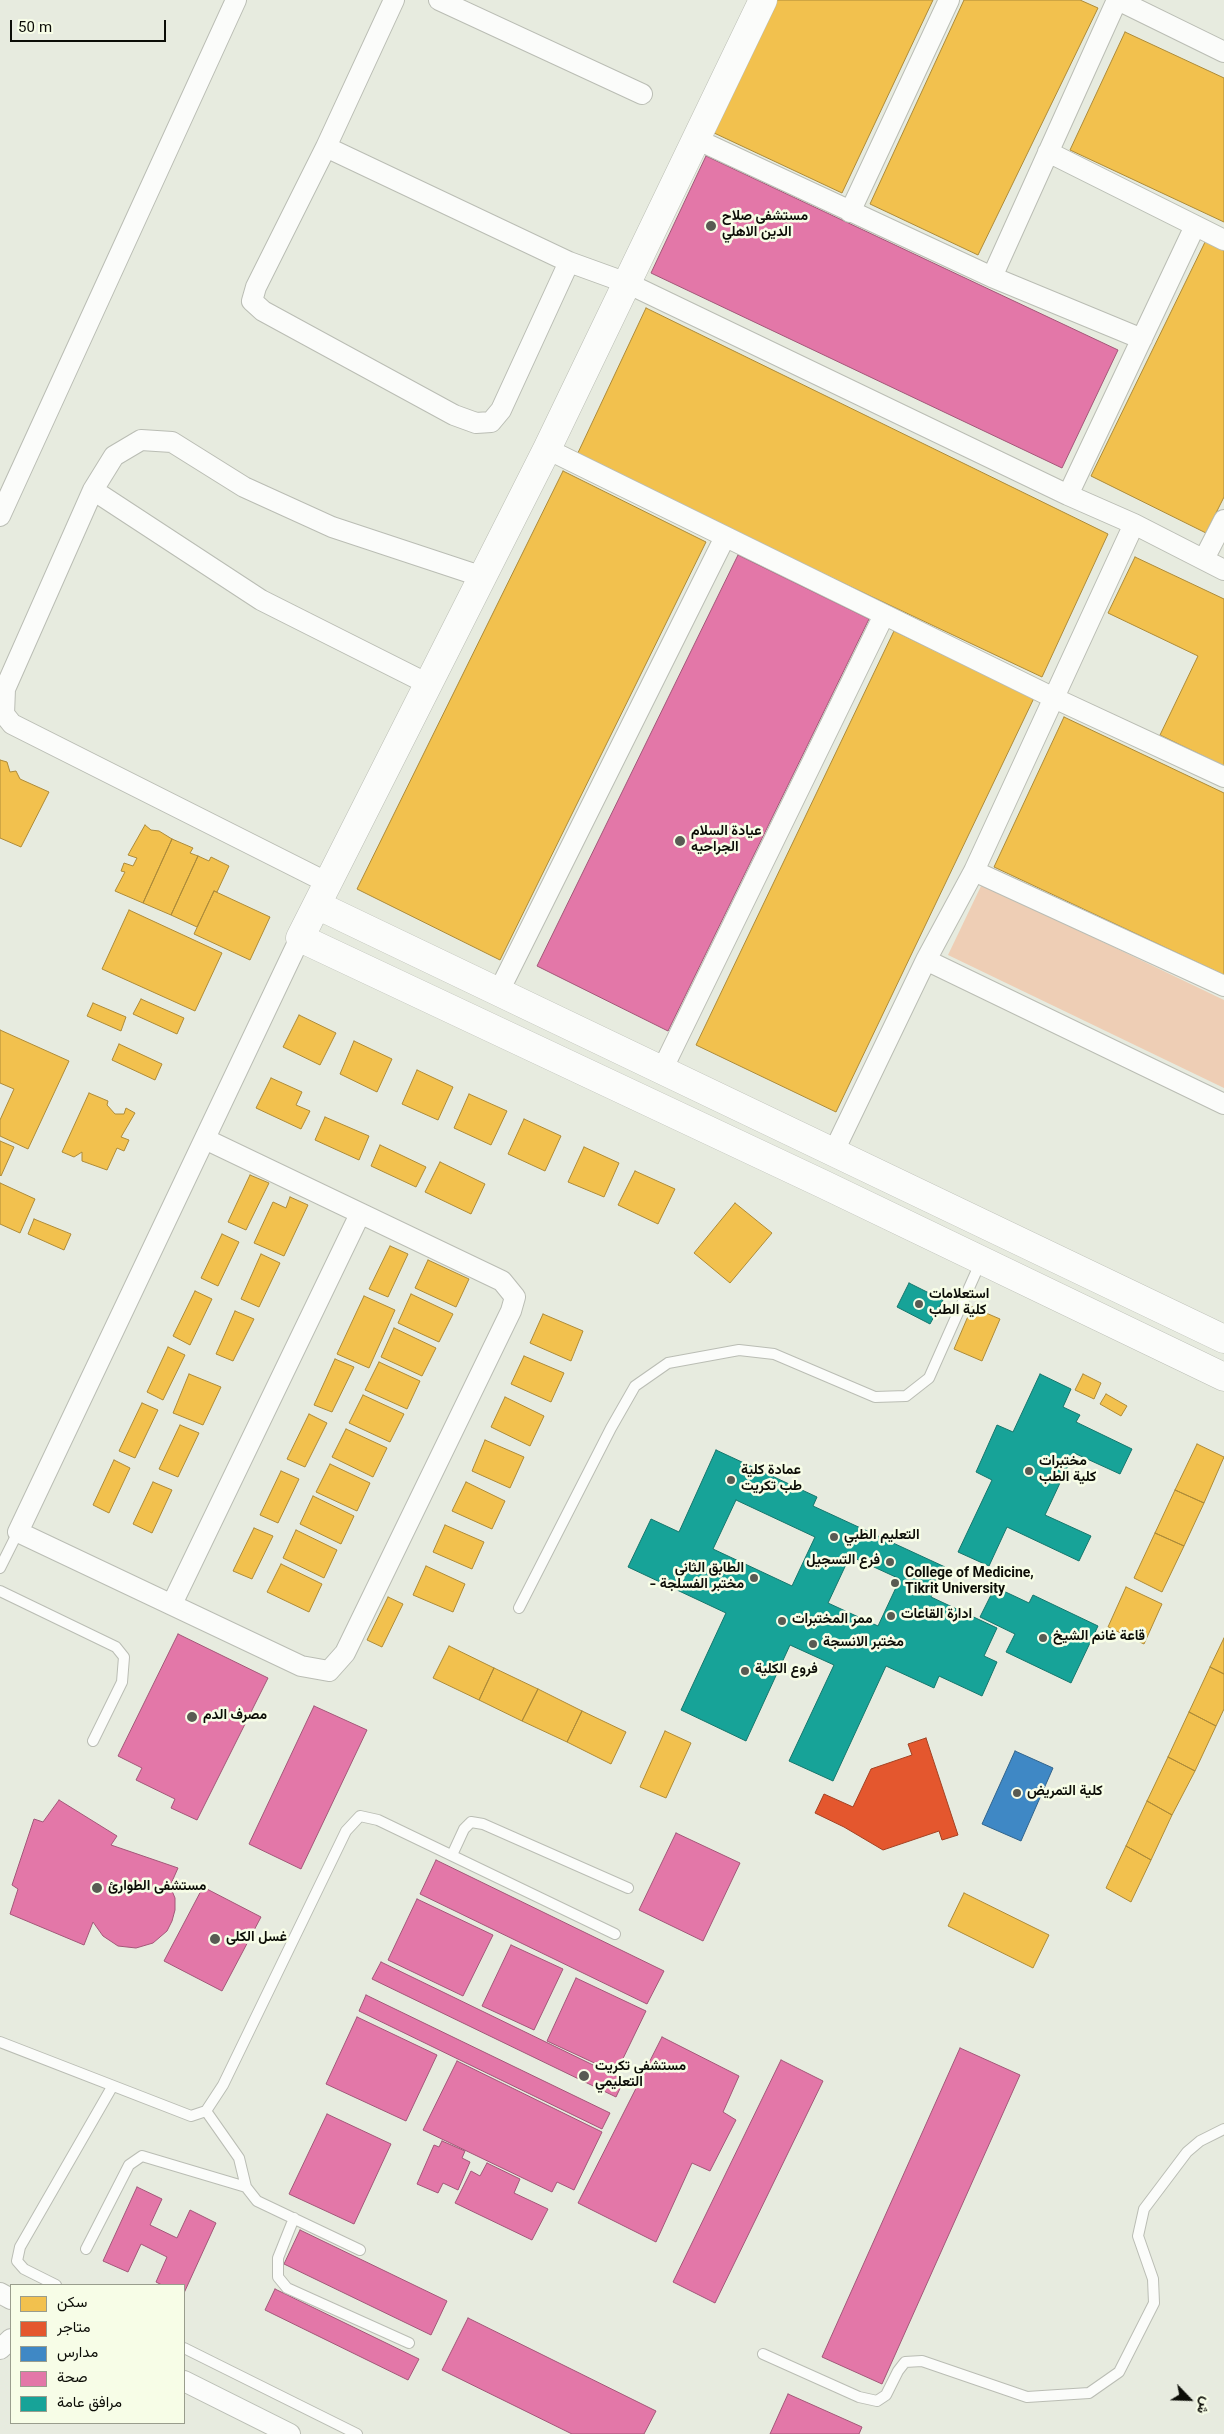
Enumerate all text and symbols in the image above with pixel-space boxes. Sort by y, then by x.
scale bar [12,10,169,42]
text: 50 m [18,17,52,40]
place label: مستشفى صلاح الدين الاهلي [722,210,808,242]
marker: مستشفى صلاح الدين الاهلي [704,219,718,233]
place label: عيادة السلام الجراحيه [691,825,762,858]
marker: عيادة السلام الجراحيه [673,834,687,848]
place label: استعلامات كلية الطب [929,1288,989,1320]
marker: استعلامات كلية الطب [913,1298,925,1310]
place label: مختبرات كلية الطب [1039,1455,1096,1488]
place label: عمادة كلية طب تكريت [741,1464,802,1496]
marker: مختبرات كلية الطب [1023,1465,1035,1477]
marker: عمادة كلية طب تكريت [725,1474,737,1486]
place label: التعليم الطبي [844,1529,920,1545]
marker: التعليم الطبي [828,1531,840,1543]
place label: فرع التسجيل [806,1554,880,1570]
marker: فرع التسجيل [884,1556,896,1568]
place label: الطابق الثاني - مختبر الفسلجة [650,1562,744,1594]
place label: College of Medicine, Tikrit University [905,1567,1034,1600]
marker: الطابق الثاني - مختبر الفسلجة [748,1572,760,1584]
marker: College of Medicine, Tikrit University [889,1577,901,1589]
place label: ادارة القاعات [901,1608,972,1624]
marker: ادارة القاعات [885,1610,897,1622]
place label: ممر المختبرات [792,1613,873,1629]
marker: ممر المختبرات [776,1615,788,1627]
place label: قاعة غانم الشيخ [1053,1630,1145,1646]
marker: قاعة غانم الشيخ [1037,1632,1049,1644]
place label: مختبر الانسجة [823,1636,904,1652]
marker: مختبر الانسجة [807,1638,819,1650]
place label: فروع الكلية [755,1663,818,1679]
marker: فروع الكلية [739,1665,751,1677]
place label: مصرف الدم [203,1709,267,1725]
marker: مصرف الدم [185,1710,199,1724]
place label: كلية التمريض [1027,1785,1103,1801]
marker: كلية التمريض [1011,1787,1023,1799]
place label: مستشفى الطوارئ [108,1880,206,1896]
marker: مستشفى الطوارئ [90,1881,104,1895]
place label: غسل الكلى [226,1931,287,1947]
marker: غسل الكلى [208,1932,222,1946]
place label: مستشفى تكريت التعليمي [595,2060,686,2092]
marker: مستشفى تكريت التعليمي [577,2069,591,2083]
legend [10,2284,185,2424]
text: سكن [57,2292,87,2315]
text: متاجر [57,2317,91,2340]
text: مدارس [57,2342,98,2365]
text: صحة [57,2367,88,2390]
north arrow [1164,2374,1214,2424]
text: مرافق عامة [57,2392,122,2415]
text: ش [1189,2393,1216,2417]

